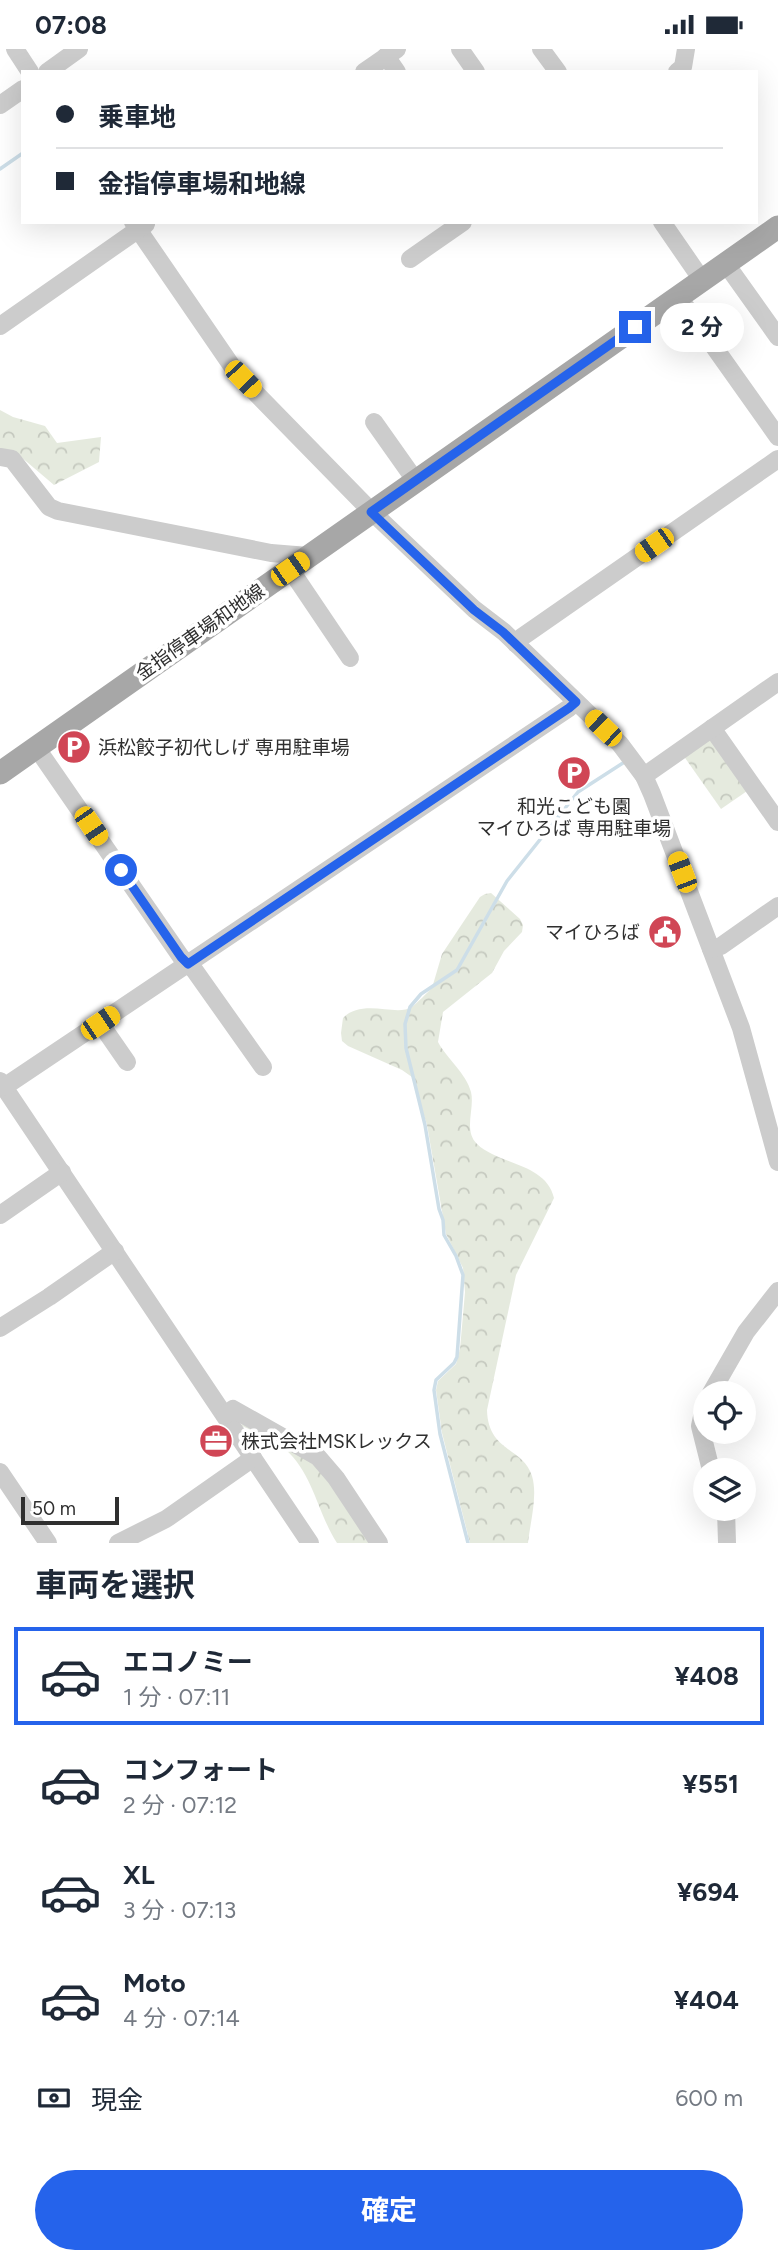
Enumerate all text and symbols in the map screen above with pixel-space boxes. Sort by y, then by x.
text: 07:08 [35,9,107,41]
text: 乗車地 [98,101,176,133]
text: 金指停車場和地線 [98,168,306,200]
callout: 2 分 [660,303,744,351]
route end [619,311,651,343]
text: 2 分 [681,313,723,341]
car [221,357,266,401]
car [631,524,678,566]
car [267,548,314,590]
street label: 金指停車場和地線 [131,579,269,685]
car [581,706,626,750]
parking icon: 浜松餃子初代しげ 専用駐車場 [55,728,93,766]
place label: 浜松餃子初代しげ 専用駐車場 [98,736,350,759]
parking icon: 和光こども園 マイひろば 専用駐車場 [555,754,593,792]
place label: 和光こども園 マイひろば 専用駐車場 [477,795,671,840]
car [71,803,112,849]
car [665,849,700,895]
route start [105,854,137,886]
public building icon: マイひろば [646,913,684,951]
place label: マイひろば [545,921,640,944]
car [77,1003,124,1043]
map controls [693,1381,756,1521]
button: locate [693,1381,756,1444]
office icon: 株式会社MSKレックス [197,1422,235,1460]
place label: 株式会社MSKレックス [241,1430,432,1453]
button: layers [693,1458,756,1521]
scale bar [21,1494,119,1526]
text: 50 m [32,1497,76,1520]
text: 車両を選択 [35,1566,195,1604]
icon: car [39,1645,102,1708]
text: エコノミー [123,1646,253,1678]
text: ¥408 [674,1660,739,1692]
text: 1 分 · 07:11 [123,1683,230,1711]
icon: car [39,1753,102,1816]
text: コンフォート [123,1754,278,1786]
text: ¥551 [682,1768,739,1800]
text: 2 分 · 07:12 [123,1791,237,1819]
text: XL [123,1859,155,1891]
icon: car [39,1861,102,1924]
text: ¥694 [677,1876,739,1908]
text: 3 分 · 07:13 [123,1896,236,1924]
text: Moto [123,1967,186,1999]
icon: car [39,1969,102,2032]
text: ¥404 [674,1984,739,2016]
text: 4 分 · 07:14 [123,2004,240,2032]
icon: cash [35,2079,73,2117]
text: 現金 [91,2084,143,2116]
text: 600 m [675,2084,743,2112]
button: 確定 [35,2170,743,2250]

